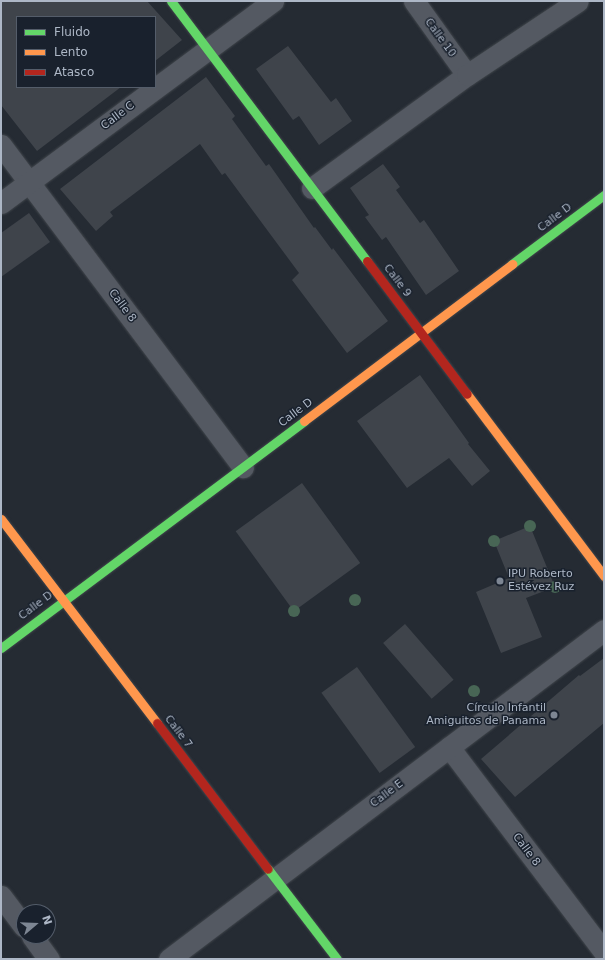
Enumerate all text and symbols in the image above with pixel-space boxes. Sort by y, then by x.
legend [16,16,156,88]
street label: Calle 10 [421,16,459,60]
text: Fluido [54,25,90,39]
text: Lento [54,45,88,59]
text: Atasco [54,65,94,79]
street label: Calle C [99,99,137,133]
street label: Calle D [535,201,575,235]
street label: Calle 9 [380,262,414,300]
street label: Calle 8 [105,287,139,325]
street label: Calle D [276,396,316,430]
place label: IPU Roberto Estévez Ruz [508,568,574,594]
marker: IPU Roberto Estévez Ruz [495,576,505,586]
street label: Calle D [16,589,56,623]
place label: Círculo Infantil Amiguitos de Panama [426,702,546,728]
marker: Círculo Infantil Amiguitos de Panama [549,710,559,720]
street label: Calle 7 [161,713,195,751]
street label: Calle E [368,777,406,811]
street label: Calle 8 [509,831,543,869]
north arrow [16,904,56,944]
text: N [39,914,55,927]

